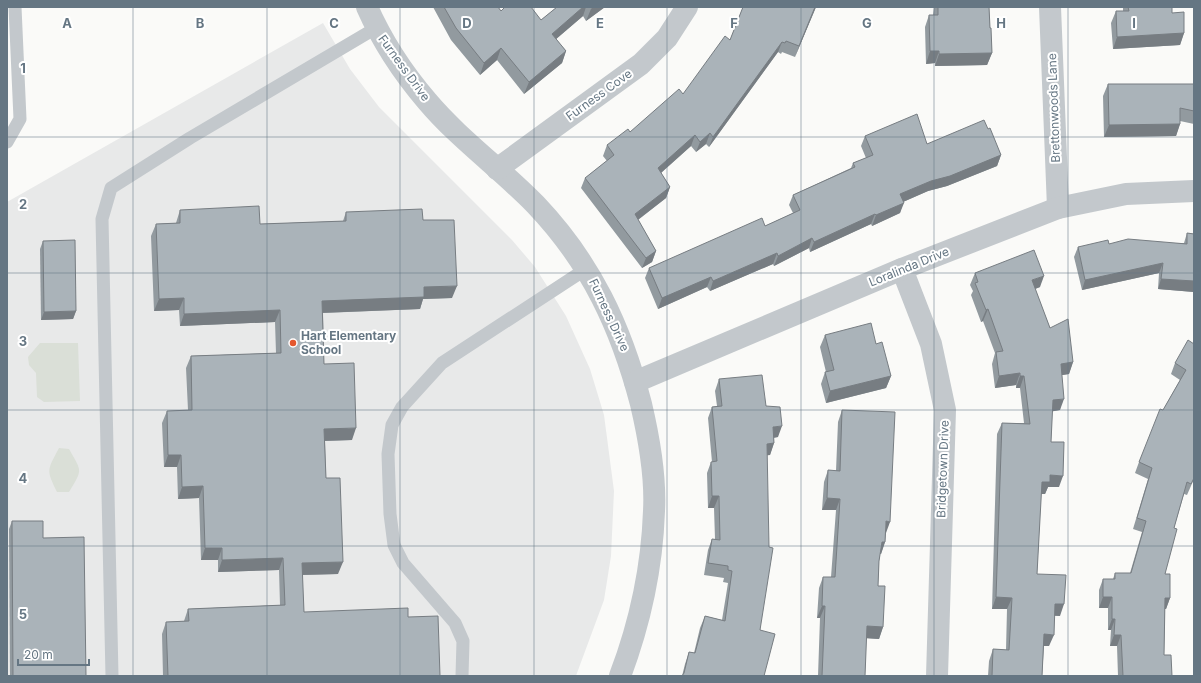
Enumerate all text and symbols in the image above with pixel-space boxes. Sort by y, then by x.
text: A [62,15,72,31]
text: B [196,15,205,31]
text: C [329,15,339,31]
text: D [462,15,472,31]
text: E [596,15,604,31]
text: F [730,15,738,31]
text: G [862,15,872,31]
text: H [996,15,1006,31]
text: I [1132,15,1136,31]
street label: Furness Drive [375,32,434,104]
street label: Brettonwoods Lane [1044,53,1063,163]
text: 1 [20,60,26,76]
street label: Furness Cove [563,66,635,124]
text: 2 [19,196,27,212]
street label: Loralinda Drive [866,244,951,289]
street label: Furness Drive [586,276,633,353]
place label: Hart Elementary School [301,328,397,357]
text: 3 [19,333,27,349]
marker: Hart Elementary School [288,338,298,348]
street label: Bridgetown Drive [933,420,952,518]
text: 4 [19,470,28,486]
text: 5 [19,606,27,622]
scale bar [18,641,89,667]
text: 20 m [24,647,53,662]

